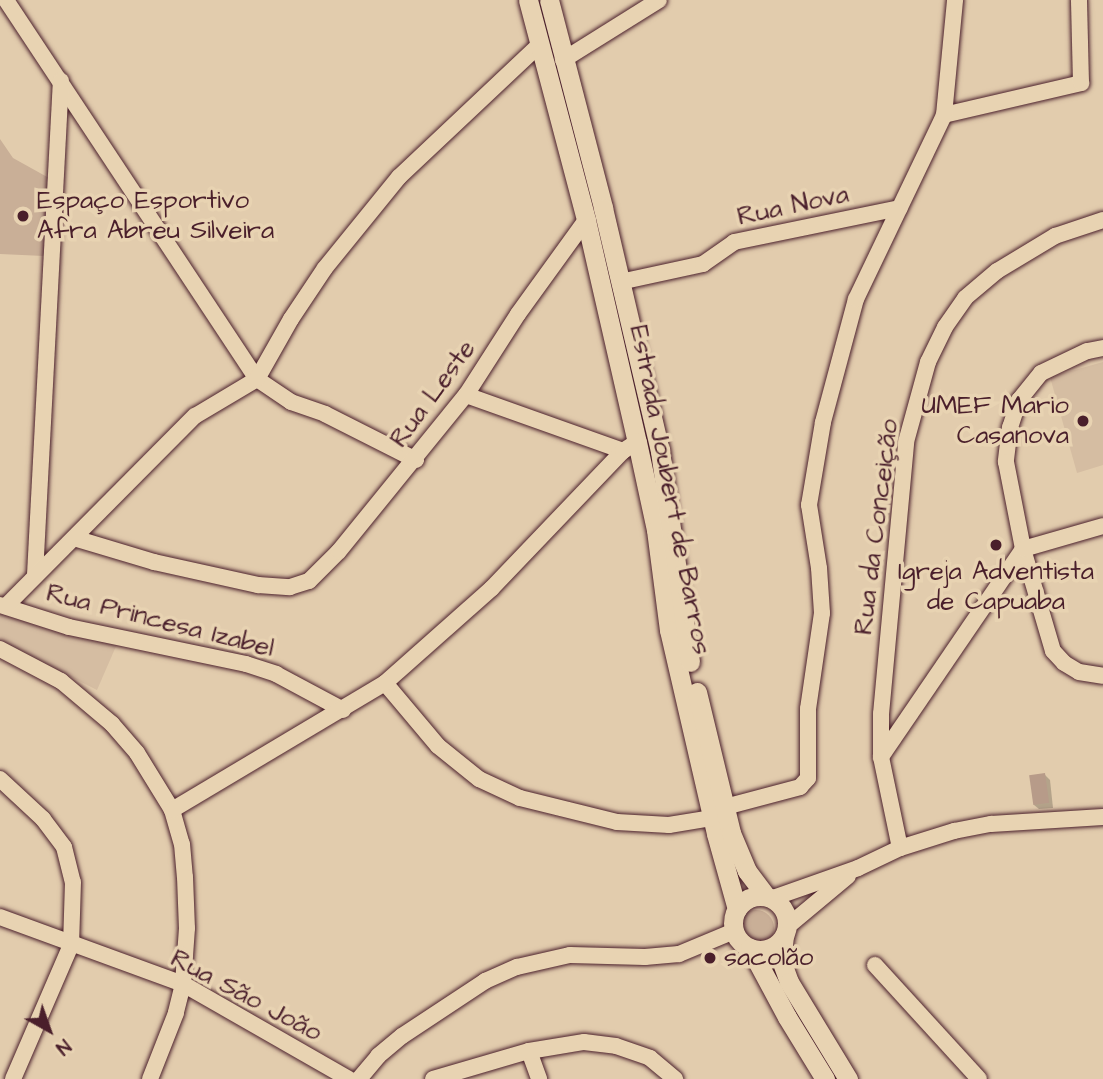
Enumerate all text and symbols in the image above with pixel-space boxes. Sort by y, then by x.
street label: Rua Nova [734,179,852,233]
place label: Espaço Esportivo Afra Abreu Silveira [37,185,274,246]
marker: Espaço Esportivo Afra Abreu Silveira [15,208,31,224]
street label: Estrada Joubert de Barros [623,323,717,657]
street label: Rua Leste [384,334,482,454]
place label: UMEF Mario Casanova [921,390,1069,452]
marker: UMEF Mario Casanova [1075,413,1091,429]
street label: Rua da Conceição [848,417,906,637]
marker: Igreja Adventista de Capuaba [988,537,1004,553]
place label: Igreja Adventista de Capuaba [898,556,1094,618]
street label: Rua Princesa Izabel [43,578,277,664]
place label: sacolão [724,942,813,974]
street label: Rua São João [165,943,327,1049]
marker: sacolão [702,950,718,966]
north arrow [14,995,84,1065]
text: N [50,1032,76,1061]

